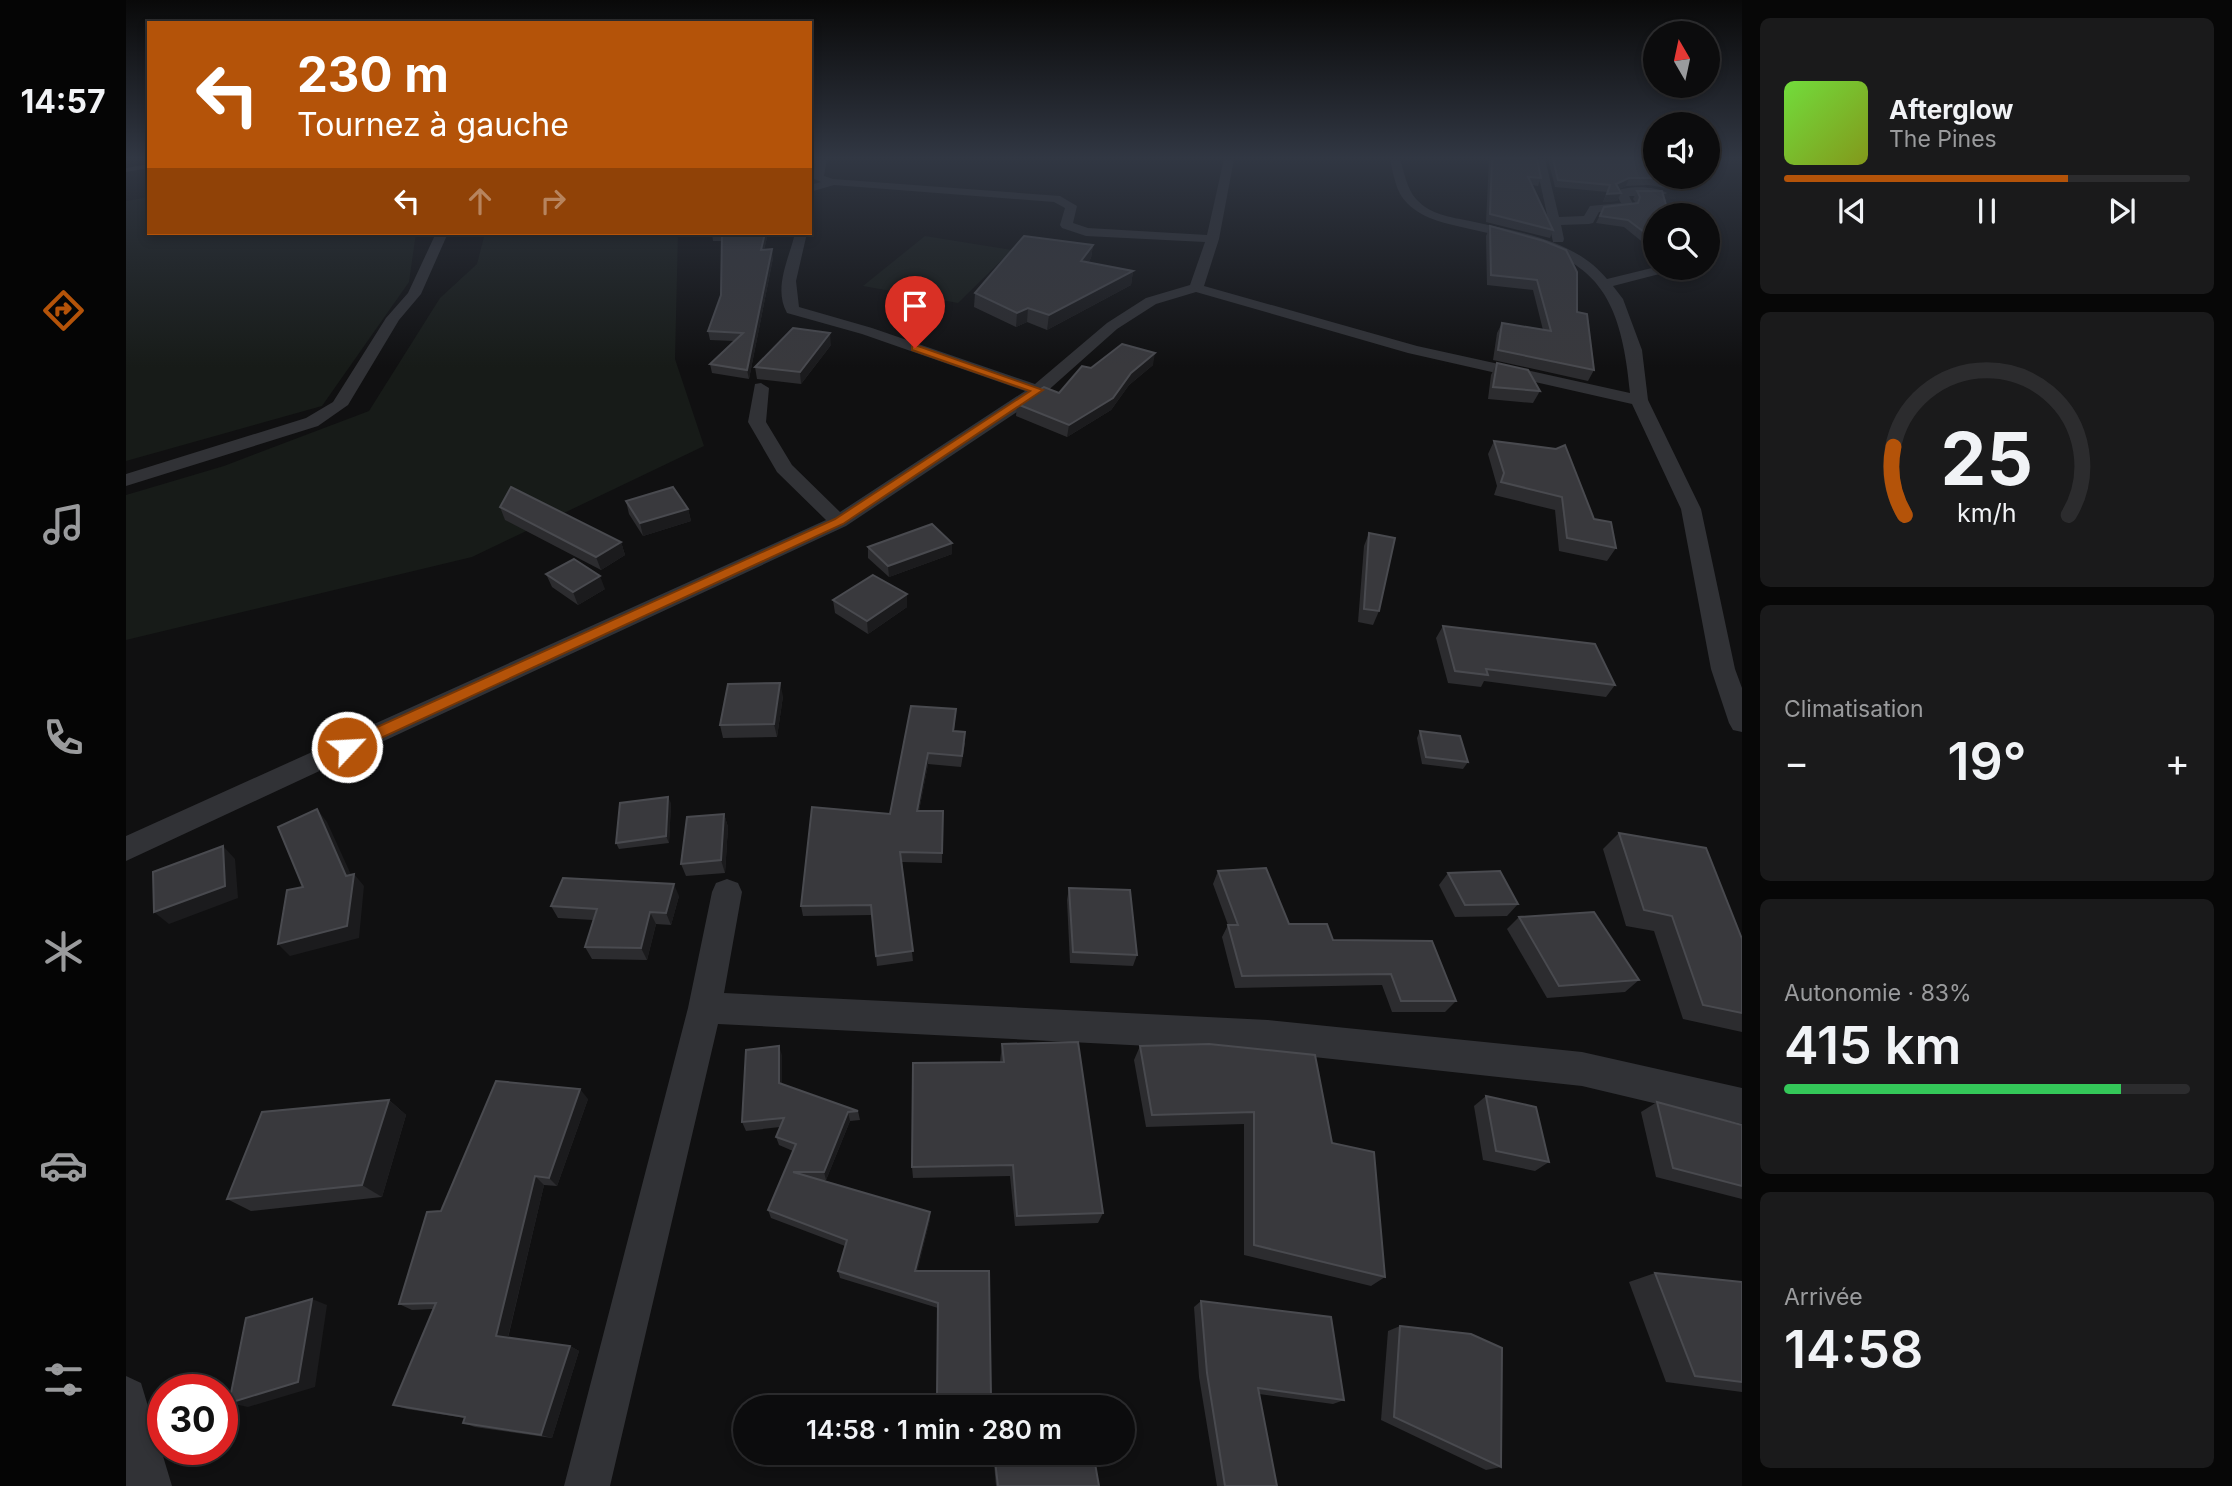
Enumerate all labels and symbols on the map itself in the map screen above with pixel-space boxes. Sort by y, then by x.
north arrow [1643,21,1720,98]
pin [885,276,945,348]
position arrow [310,710,384,784]
speed limit sign: 30 [147,1374,238,1465]

